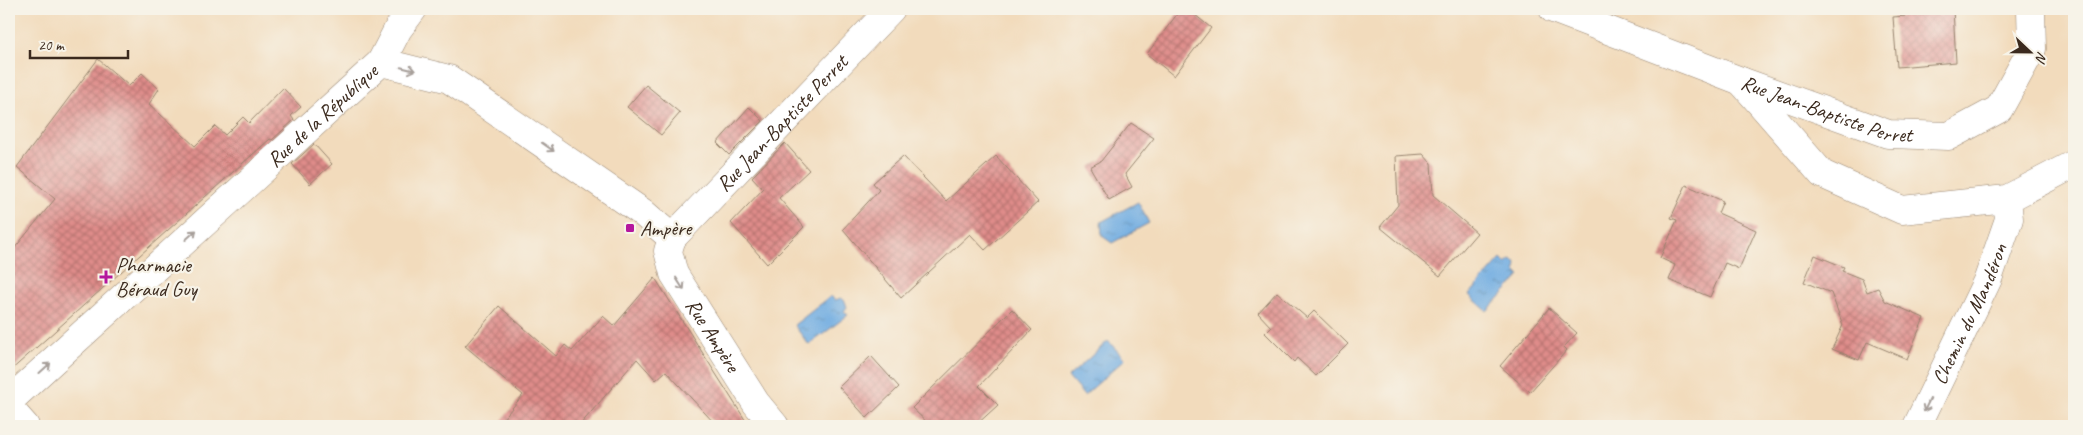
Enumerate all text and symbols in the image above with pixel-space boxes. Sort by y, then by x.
scale bar [30,28,128,60]
north arrow [2006,28,2056,78]
text: 20 m [38,36,65,55]
street label: Rue Jean-Baptiste Perret [711,48,855,197]
text: N [2031,49,2051,66]
street label: Rue de la République [261,57,385,173]
one-way arrow [399,64,415,74]
street label: Rue Jean-Baptiste Perret [1738,69,1914,148]
one-way arrow [541,142,555,152]
place label: Ampère [640,215,694,241]
marker: Ampère [624,222,636,234]
one-way arrow [184,229,197,241]
street label: Chemin du Mandéron [1926,239,2013,389]
place label: Pharmacie Béraud Guy [116,252,198,302]
marker: Pharmacie Béraud Guy [100,271,112,283]
one-way arrow [676,276,686,290]
street label: Rue Ampère [680,294,747,379]
one-way arrow [38,362,51,374]
one-way arrow [1922,397,1931,412]

